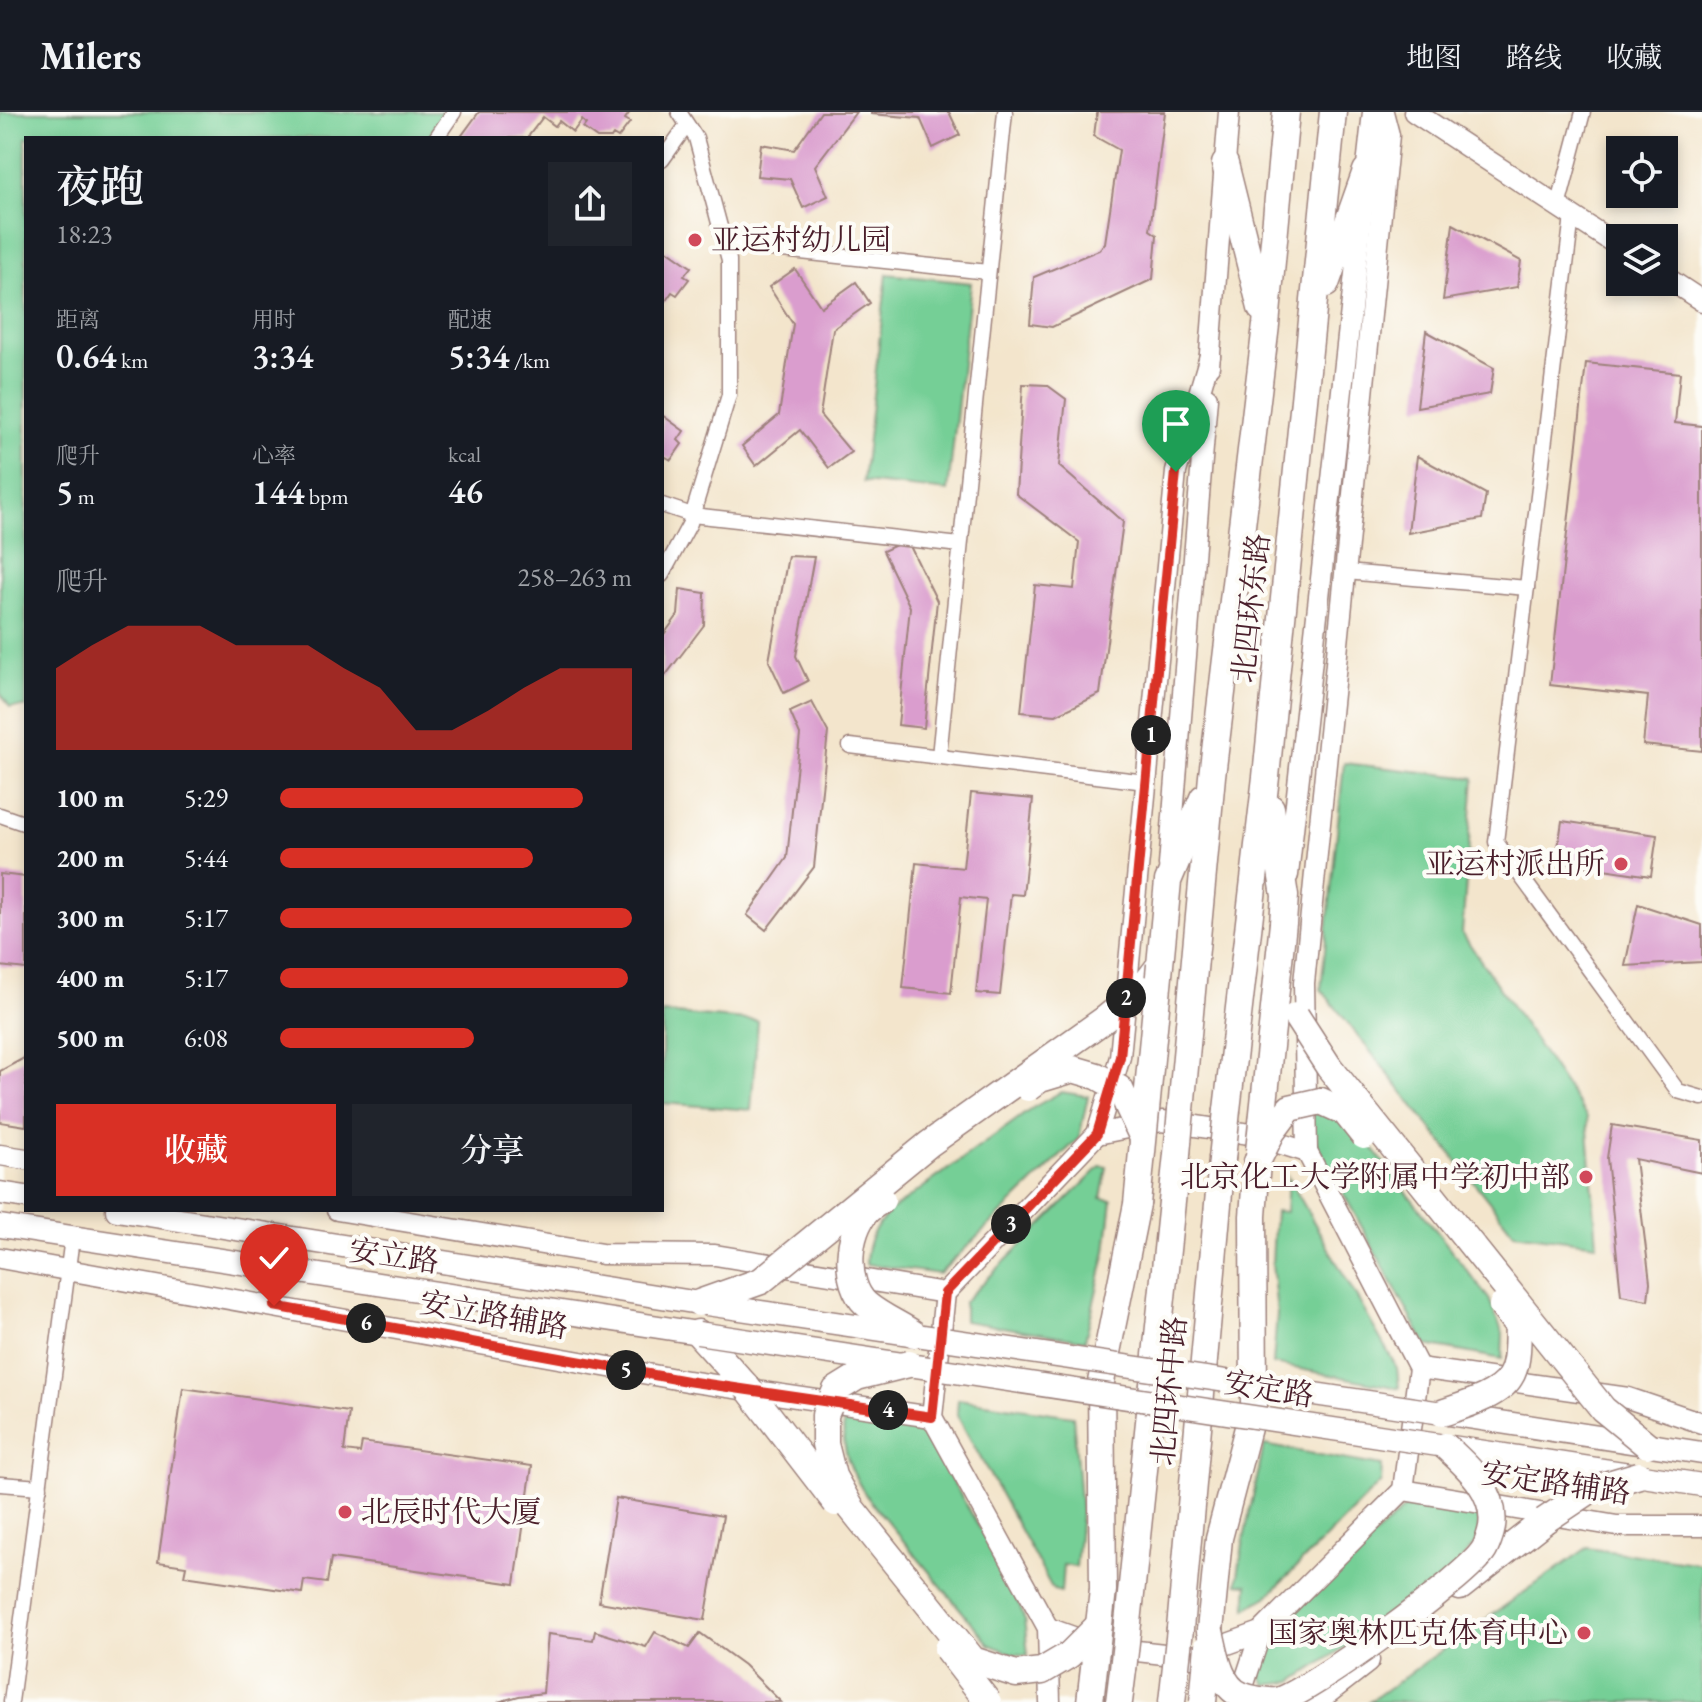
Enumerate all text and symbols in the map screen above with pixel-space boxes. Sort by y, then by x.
text: Milers [40,31,142,80]
text: 地图 [1406,39,1462,75]
text: 路线 [1506,39,1562,75]
text: 收藏 [1606,39,1662,75]
map controls [1606,136,1678,296]
button: locate [1606,136,1678,208]
text: 夜跑 [56,158,144,215]
button: share [548,162,632,246]
text: 18:23 [56,217,112,251]
place label: 亚运村幼儿园 [711,220,891,259]
button: layers [1606,224,1678,296]
marker: 亚运村幼儿园 [686,231,704,249]
text: 距离 [56,305,100,334]
text: 用时 [252,305,296,334]
text: 配速 [448,305,492,334]
text: 0.64 [56,334,117,378]
text: 3:34 [252,334,314,378]
text: 5:34 [448,334,510,378]
text: km [117,346,148,375]
text: /km [510,346,550,375]
pin [1142,390,1210,472]
icon: arrive [1154,402,1198,446]
text: kcal [448,440,481,469]
text: 爬升 [56,441,100,470]
text: 心率 [252,441,296,470]
text: 46 [448,469,483,513]
text: 5 [56,470,73,514]
text: 144 [252,470,304,514]
text: m [73,482,95,511]
text: bpm [304,482,349,511]
street label: 北四环东路 [1223,531,1278,685]
text: 258–263 m [517,560,632,594]
text: 爬升 [56,564,108,598]
pin: 1 [1131,715,1171,755]
text: 1 [1145,720,1157,749]
text: 100 m [56,781,124,815]
text: 5:29 [184,781,228,815]
text: 200 m [56,841,124,875]
text: 5:44 [184,841,228,875]
place label: 亚运村派出所 [1425,844,1605,883]
marker: 亚运村派出所 [1612,855,1630,873]
text: 300 m [56,901,124,935]
text: 5:17 [184,901,228,935]
text: 400 m [56,961,124,995]
text: 5:17 [184,961,228,995]
pin: 2 [1106,978,1146,1018]
text: 2 [1120,983,1132,1012]
text: 500 m [56,1021,124,1055]
text: 6:08 [184,1021,228,1055]
button: 收藏 [56,1104,336,1196]
button: 分享 [352,1104,632,1196]
place label: 北京化工大学附属中学初中部 [1180,1157,1570,1196]
marker: 北京化工大学附属中学初中部 [1577,1168,1595,1186]
pin: 3 [991,1204,1031,1244]
text: 3 [1005,1209,1017,1238]
pin [240,1224,308,1306]
street label: 安立路 [347,1230,441,1281]
icon: check [252,1236,296,1280]
street label: 安立路辅路 [417,1282,571,1347]
pin: 6 [346,1303,386,1343]
text: 6 [360,1308,372,1337]
street label: 北四环中路 [1143,1315,1194,1467]
pin: 5 [606,1350,646,1390]
text: 5 [620,1355,632,1384]
street label: 安定路 [1222,1362,1317,1415]
pin: 4 [868,1390,908,1430]
text: 4 [882,1395,894,1424]
street label: 安定路辅路 [1479,1453,1633,1512]
place label: 北辰时代大厦 [361,1492,541,1531]
marker: 北辰时代大厦 [336,1503,354,1521]
place label: 国家奥林匹克体育中心 [1268,1613,1568,1652]
marker: 国家奥林匹克体育中心 [1575,1624,1593,1642]

